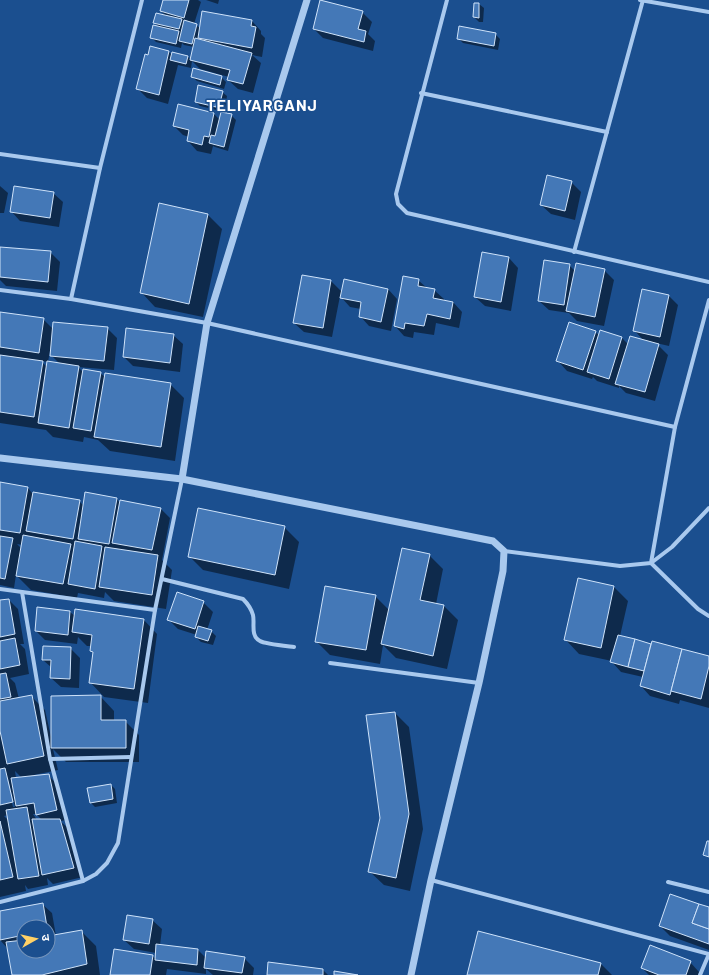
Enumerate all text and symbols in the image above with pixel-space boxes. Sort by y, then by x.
district label: TELIYARGANJ [206,95,318,114]
north arrow [16,919,56,959]
text: उ [40,933,53,942]

